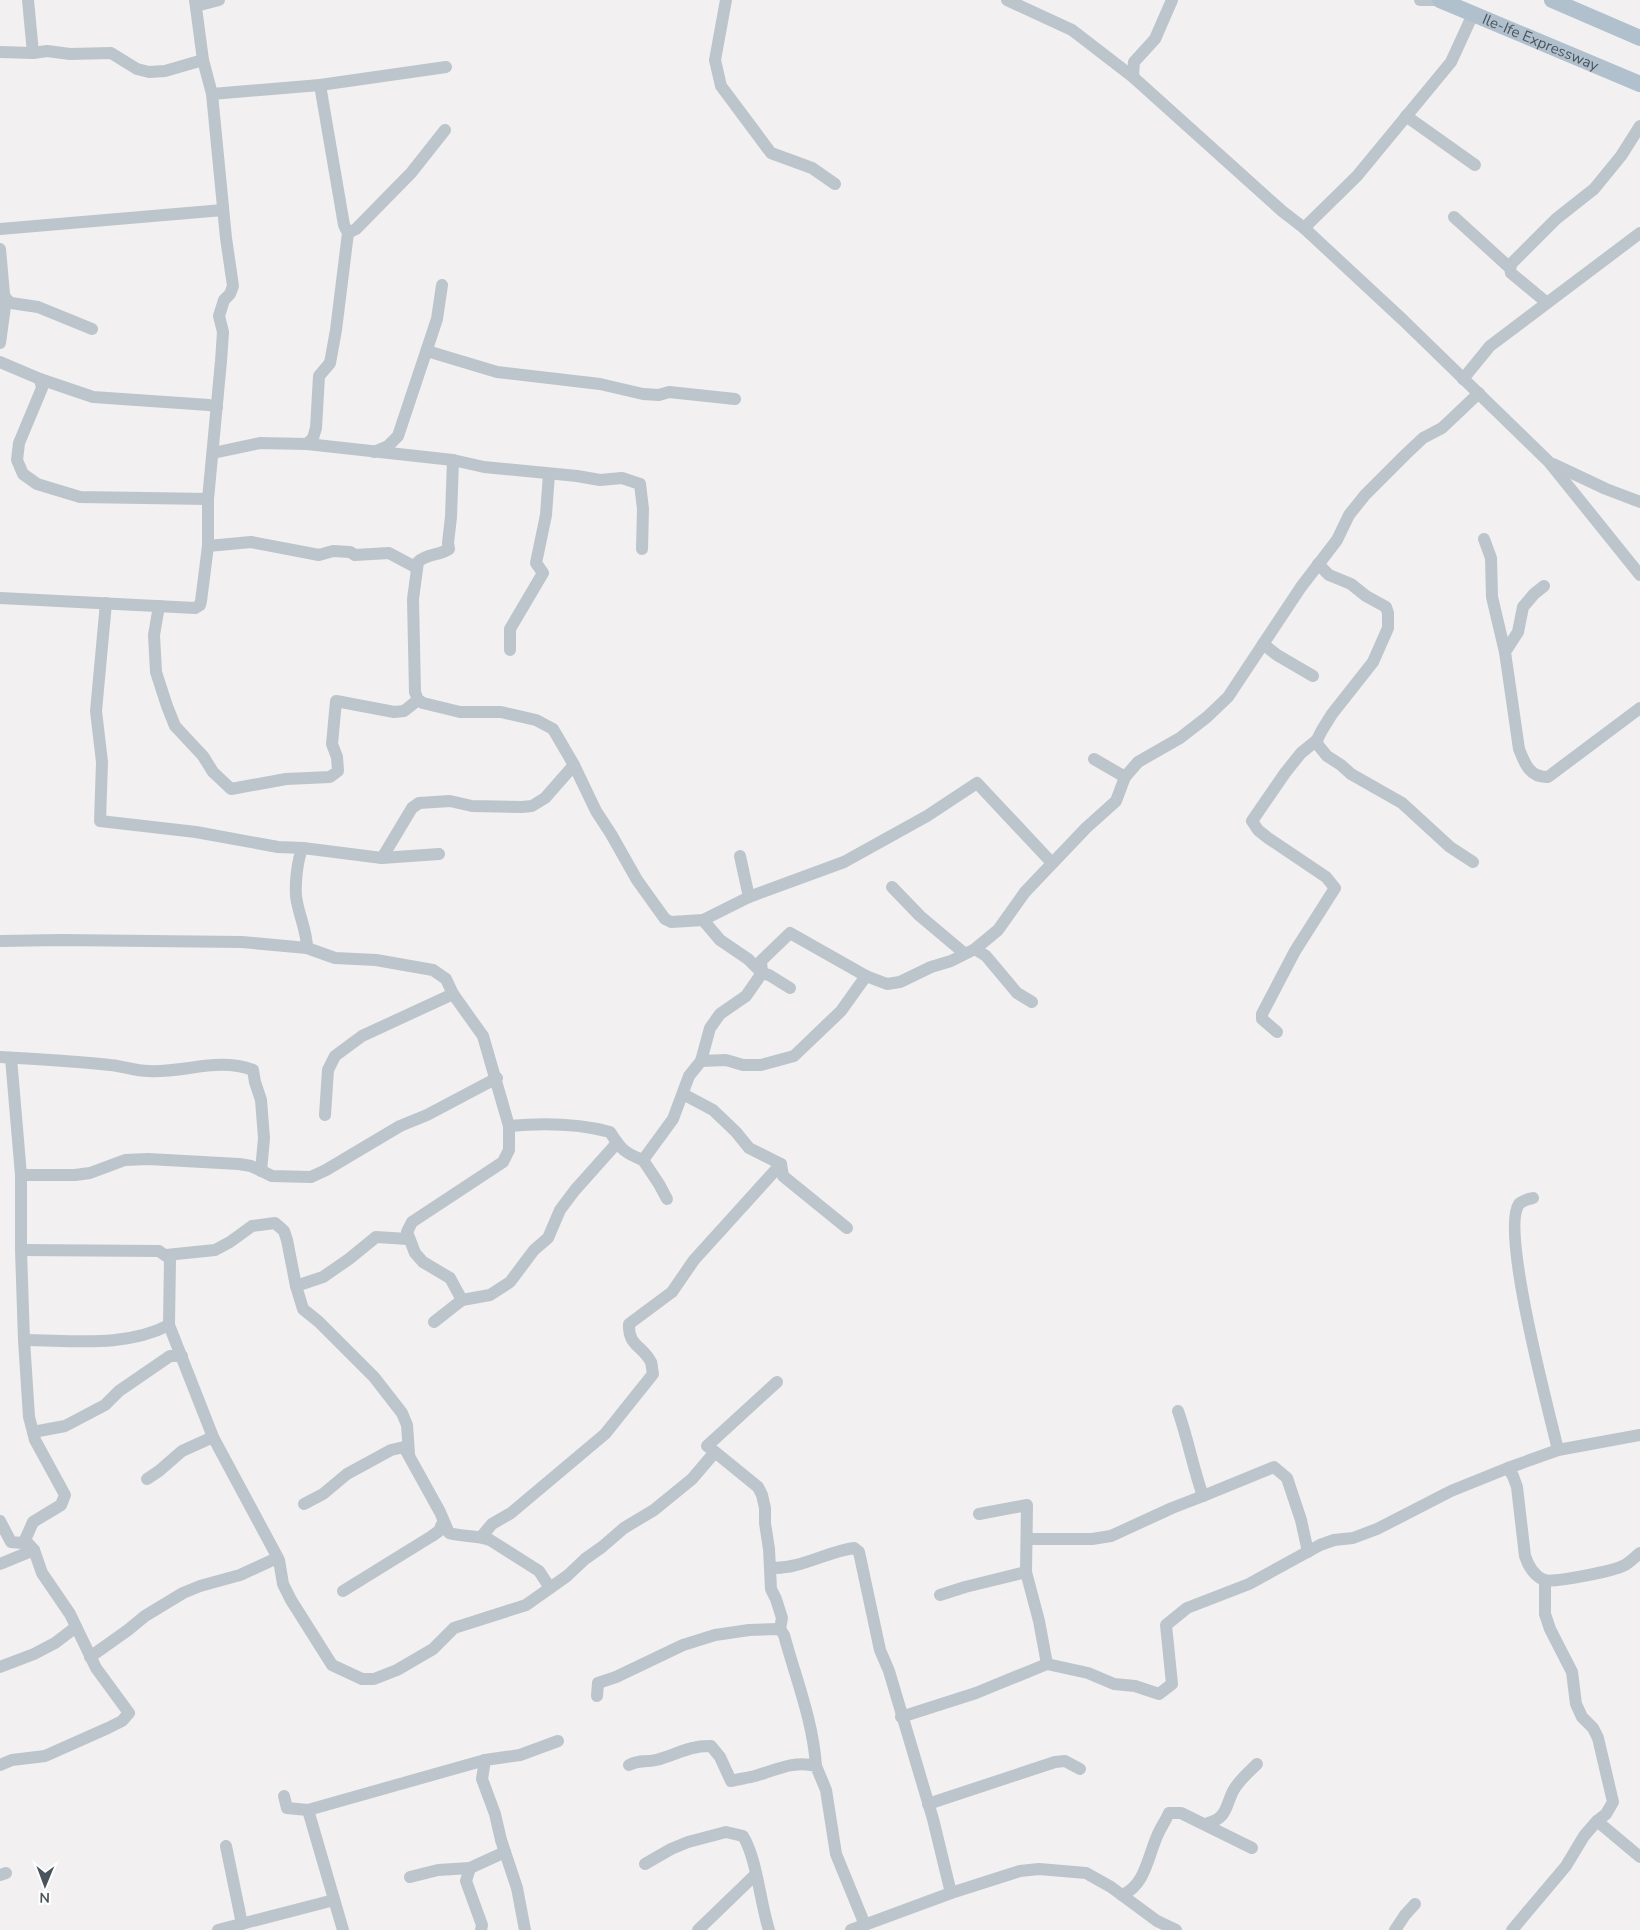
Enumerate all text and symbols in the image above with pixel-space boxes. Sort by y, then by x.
street label: Ile-Ife Expressway [1479,9,1602,76]
north arrow [20,1860,70,1910]
text: N [39,1888,50,1907]

